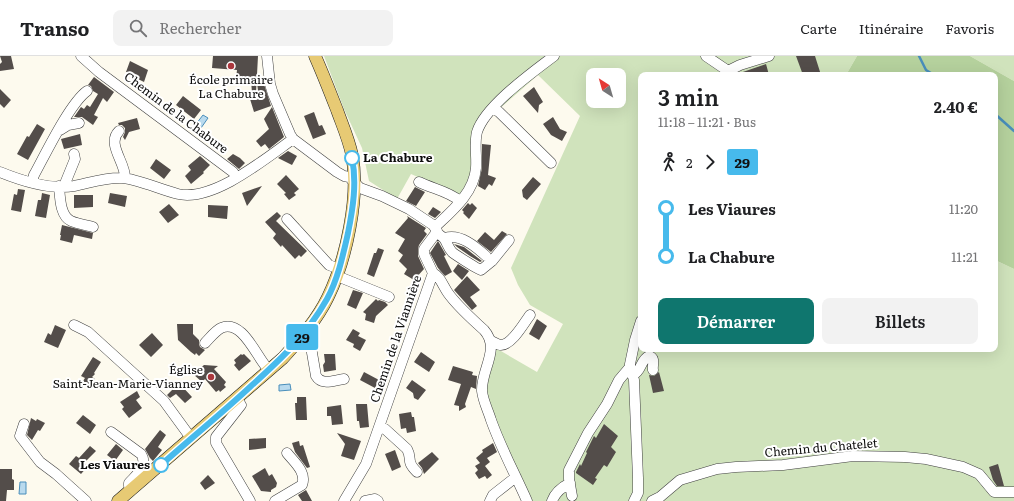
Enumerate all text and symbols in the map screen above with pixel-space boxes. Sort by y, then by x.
search box [113,10,393,46]
text: Transo [20,14,89,42]
text: Rechercher [159,16,241,39]
icon: search [127,17,149,39]
text: Carte [800,18,837,38]
text: Itinéraire [859,18,923,38]
text: Favoris [945,18,994,38]
marker: École primaire La Chabure [226,61,236,71]
street label: Chemin de la Chabure [121,67,232,157]
north arrow [586,68,626,108]
map controls [586,68,626,108]
place label: École primaire La Chabure [189,70,273,102]
text: 3 min [658,80,719,113]
text: 2.40 € [934,95,978,118]
text: 11:18 – 11:21 · Bus [658,112,756,131]
place label: La Chabure [363,148,433,166]
marker: La Chabure [344,150,360,166]
icon: walk [658,151,680,173]
icon: forward [699,151,721,173]
text: 29 [735,152,750,172]
text: 2 [686,153,693,172]
text: Les Viaures [688,197,776,220]
text: 11:20 [949,199,978,218]
text: La Chabure [688,245,775,268]
text: 11:21 [951,247,978,266]
street label: Chemin de la Viannière [365,273,425,405]
button: Démarrer [658,298,814,344]
button: Billets [822,298,978,344]
line badge: 29 [284,324,320,350]
text: 29 [294,327,310,347]
place label: Église Saint-Jean-Marie-Vianney [53,360,203,392]
marker: Église Saint-Jean-Marie-Vianney [206,372,216,382]
street label: Chemin du Chatelet [764,433,878,461]
place label: Les Viaures [80,455,150,473]
marker: Les Viaures [153,457,169,473]

